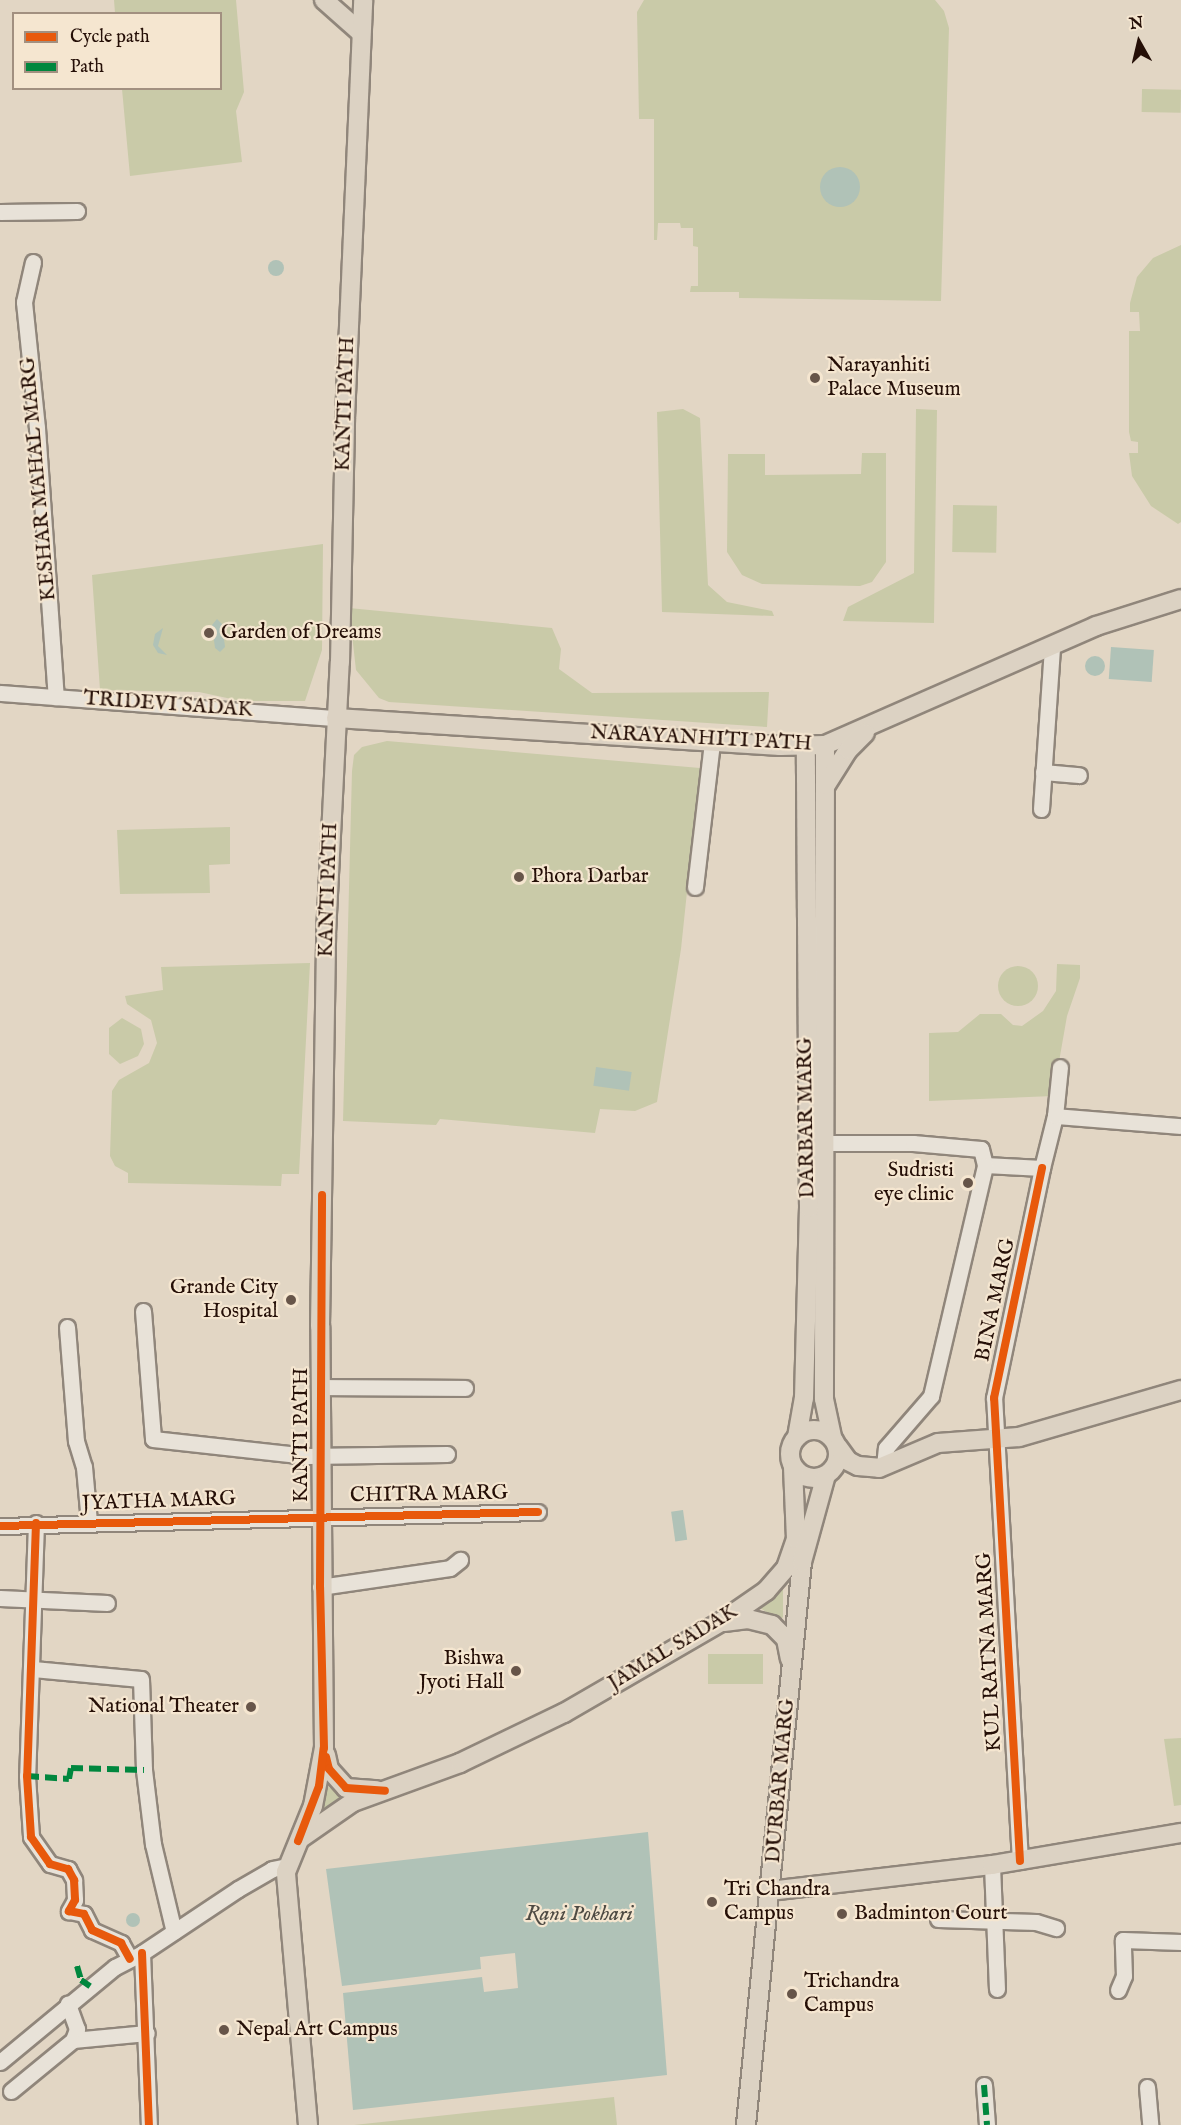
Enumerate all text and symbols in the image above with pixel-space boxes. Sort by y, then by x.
legend [12,12,222,90]
north arrow [1109,12,1169,72]
text: N [1128,13,1145,35]
text: Cycle path [70,26,150,49]
text: Path [70,56,104,79]
street label: KANTI PATH [331,336,361,472]
place label: Narayanhiti Palace Museum [827,353,961,403]
street label: KESHAR MAHAL MARG [16,356,62,602]
marker: Narayanhiti Palace Museum [808,371,822,385]
place label: Garden of Dreams [221,620,381,646]
marker: Garden of Dreams [202,626,216,640]
street label: TRIDEVI SADAK [83,687,253,723]
street label: NARAYANHITI PATH [589,721,813,757]
street label: KANTI PATH [314,822,344,958]
place label: Phora Darbar [531,864,649,890]
marker: Phora Darbar [512,870,526,884]
street label: DARBAR MARG [793,1037,821,1199]
place label: Sudristi eye clinic [874,1158,954,1208]
marker: Sudristi eye clinic [959,1174,977,1192]
street label: BINA MARG [971,1236,1021,1364]
place label: Grande City Hospital [170,1275,278,1325]
marker: Grande City Hospital [282,1291,300,1309]
street label: KANTI PATH [289,1367,315,1503]
street label: CHITRA MARG [350,1481,508,1509]
street label: JYATHA MARG [81,1487,237,1517]
street label: KUL RATNA MARG [972,1552,1008,1752]
street label: JAMAL SADAK [604,1599,742,1697]
place label: Bishwa Jyoti Hall [419,1646,504,1696]
marker: Bishwa Jyoti Hall [509,1664,523,1678]
place label: National Theater [88,1694,239,1720]
street label: DURBAR MARG [761,1698,801,1864]
marker: National Theater [244,1700,258,1714]
place label: Tri Chandra Campus [724,1877,830,1927]
marker: Tri Chandra Campus [705,1895,719,1909]
place label: Badminton Court [854,1901,1007,1927]
water label: Rani Pokhari [525,1902,633,1928]
marker: Badminton Court [835,1907,849,1921]
place label: Trichandra Campus [804,1969,899,2019]
marker: Trichandra Campus [785,1987,799,2001]
place label: Nepal Art Campus [236,2017,398,2043]
marker: Nepal Art Campus [217,2023,231,2037]

